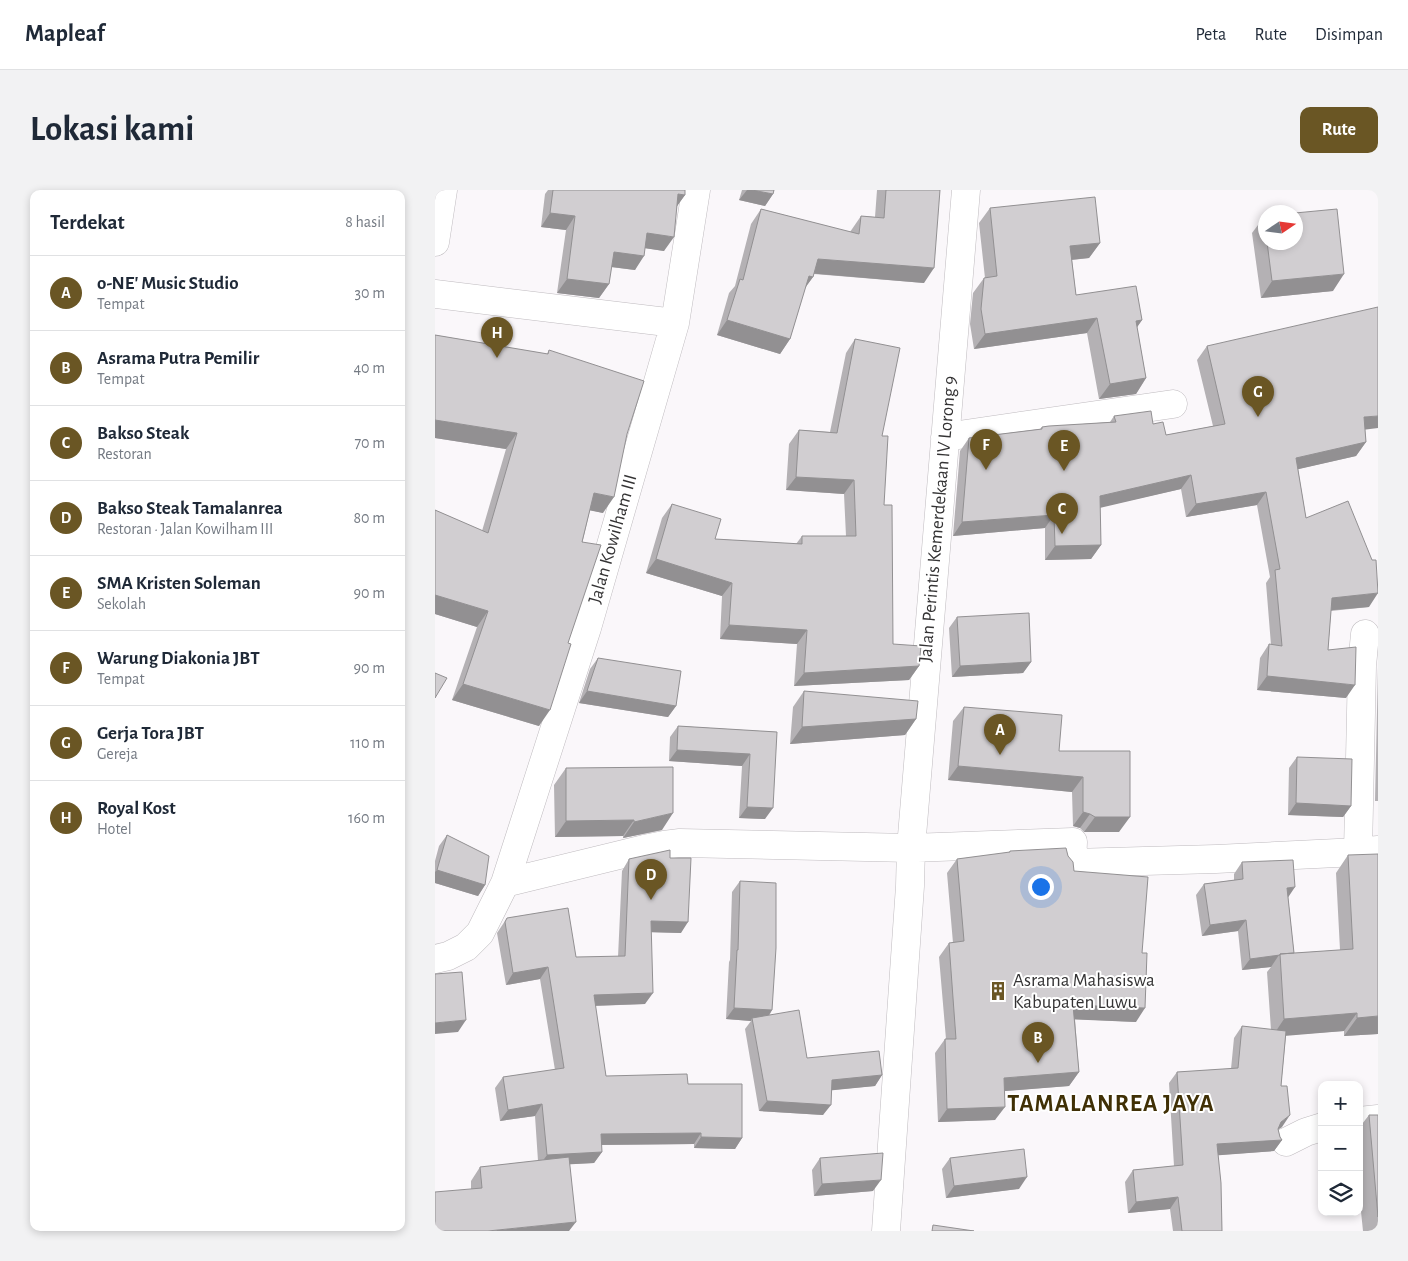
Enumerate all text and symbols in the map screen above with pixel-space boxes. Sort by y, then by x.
text: Mapleaf [25,22,105,46]
text: Peta [1195,26,1226,44]
text: Rute [1254,26,1287,44]
text: Disimpan [1315,26,1383,44]
button: Rute [1300,107,1378,153]
text: Lokasi kami [30,112,194,147]
north arrow [1258,205,1303,250]
text: Terdekat [50,212,125,233]
text: 8 hasil [345,214,385,230]
text: o-NE' Music Studio [97,274,239,293]
text: A [61,285,71,301]
text: 30 m [355,285,385,301]
text: Tempat [97,296,145,312]
pin: H [481,317,513,358]
text: Asrama Putra Pemilir [97,349,259,368]
text: B [61,360,71,376]
text: 40 m [353,360,385,376]
text: Tempat [97,371,145,387]
street label: Jalan Perintis Kemerdekaan IV Lorong 9 [916,375,960,663]
pin: G [1242,376,1274,417]
text: Bakso Steak [97,424,189,443]
pin: F [970,429,1002,470]
pin: E [1048,430,1080,471]
text: C [62,435,70,451]
text: 70 m [354,435,385,451]
text: Restoran [97,446,152,462]
street label: Jalan Kowilham III [585,472,641,606]
pin: C [1046,493,1078,534]
text: Bakso Steak Tamalanrea [97,499,283,518]
text: D [61,510,71,526]
text: 80 m [354,510,385,526]
text: Restoran · Jalan Kowilham III [97,521,273,537]
text: SMA Kristen Soleman [97,574,261,593]
text: E [62,585,70,601]
text: 90 m [354,585,385,601]
text: Sekolah [97,596,146,612]
text: Warung Diakonia JBT [97,649,260,668]
text: F [62,660,70,676]
text: 90 m [354,660,385,676]
text: Tempat [97,671,145,687]
pin: A [984,714,1016,755]
text: Gerja Tora JBT [97,724,204,743]
text: G [61,735,71,751]
text: 110 m [350,735,385,751]
text: Gereja [97,746,138,762]
text: Royal Kost [97,799,176,818]
text: H [60,810,72,826]
text: 160 m [348,810,385,826]
text: Hotel [97,821,132,837]
pin: D [635,859,667,900]
your location [1028,874,1054,900]
place label: Asrama Mahasiswa Kabupaten Luwu [1013,971,1155,1012]
building icon: Asrama Mahasiswa Kabupaten Luwu [987,980,1009,1002]
pin: B [1022,1022,1054,1063]
map controls [1318,1081,1363,1216]
button: + [1318,1081,1363,1126]
district label: TAMALANREA JAYA [1007,1092,1215,1116]
button: − [1318,1126,1363,1171]
button: layers [1318,1171,1363,1216]

